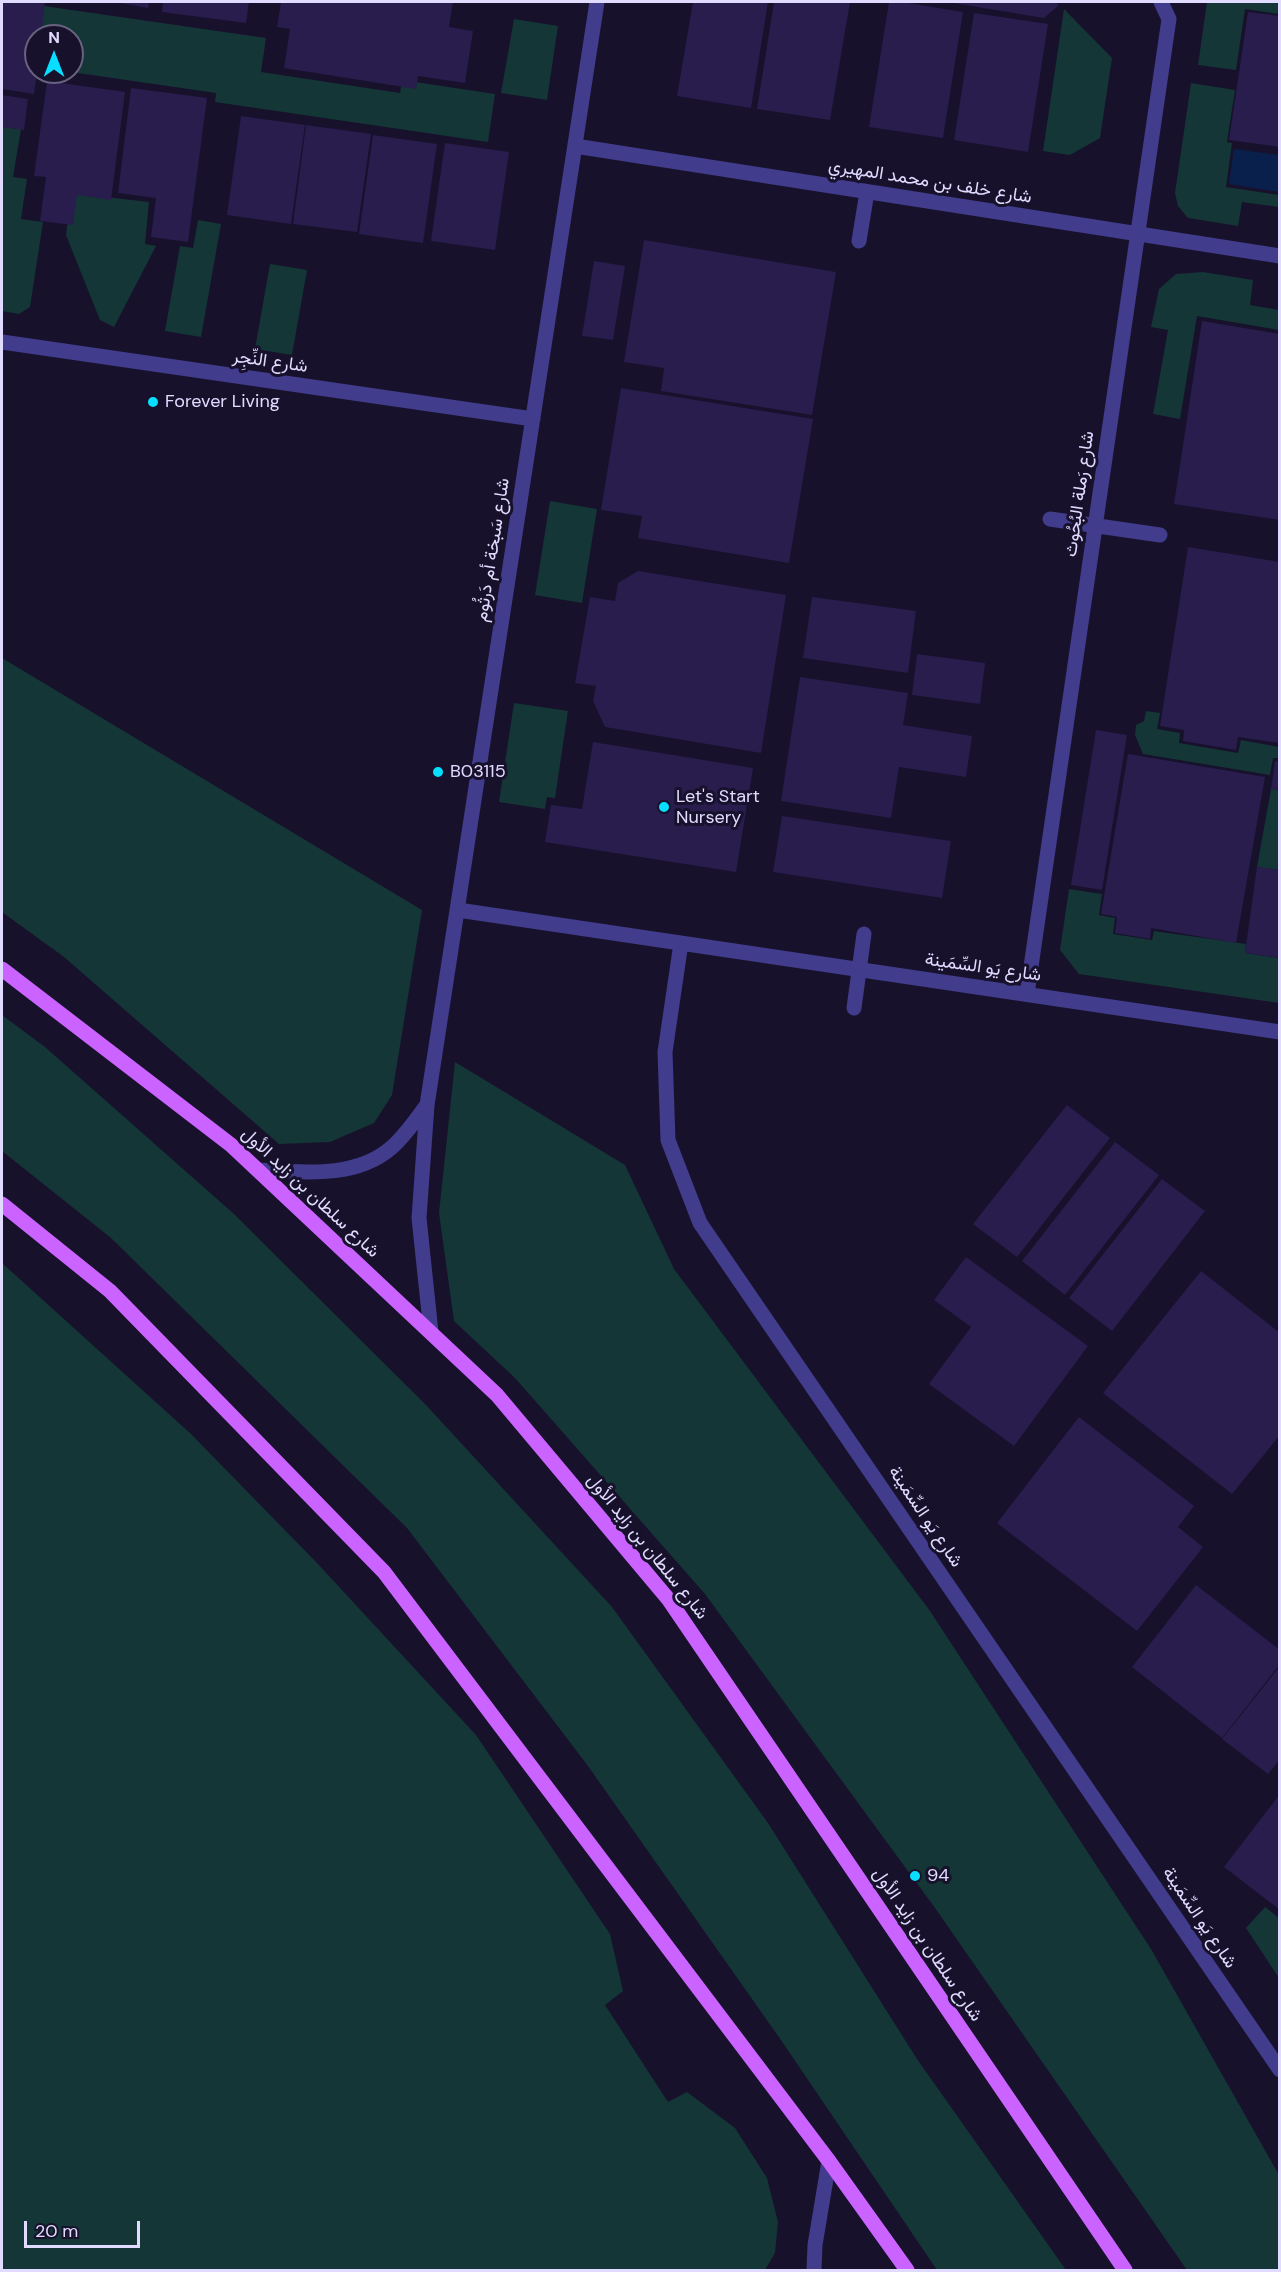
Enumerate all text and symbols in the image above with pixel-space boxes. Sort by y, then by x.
north arrow [24,24,84,84]
text: N [48,27,60,48]
street label: شارع خلف بن محمد المهيري [827,155,1033,209]
street label: شارع النِّجِر [231,346,309,378]
place label: Forever Living [165,391,280,413]
marker: Forever Living [146,395,160,409]
street label: شارع رَملة البُحُوث [1060,430,1100,558]
street label: شارع سَبخة أم دَرثُوم [471,477,515,623]
place label: B03115 [450,761,506,783]
marker: B03115 [431,765,445,779]
place label: Let's Start Nursery [676,786,760,828]
marker: Let's Start Nursery [657,800,671,814]
street label: شارع يَو السِّمَينة [923,949,1043,987]
street label: شارع سلطان بن زايد الأول [237,1123,383,1263]
street label: شارع يَو السِّمَينة [883,1462,967,1572]
street label: شارع سلطان بن زايد الأول [582,1470,712,1624]
street label: شارع يَو السِّمَينة [1157,1863,1241,1973]
street label: شارع سلطان بن زايد الأول [867,1864,987,2026]
place label: 94 [927,1865,949,1887]
marker: 94 [908,1869,922,1883]
scale bar [27,2209,142,2247]
text: 20 m [35,2219,78,2243]

